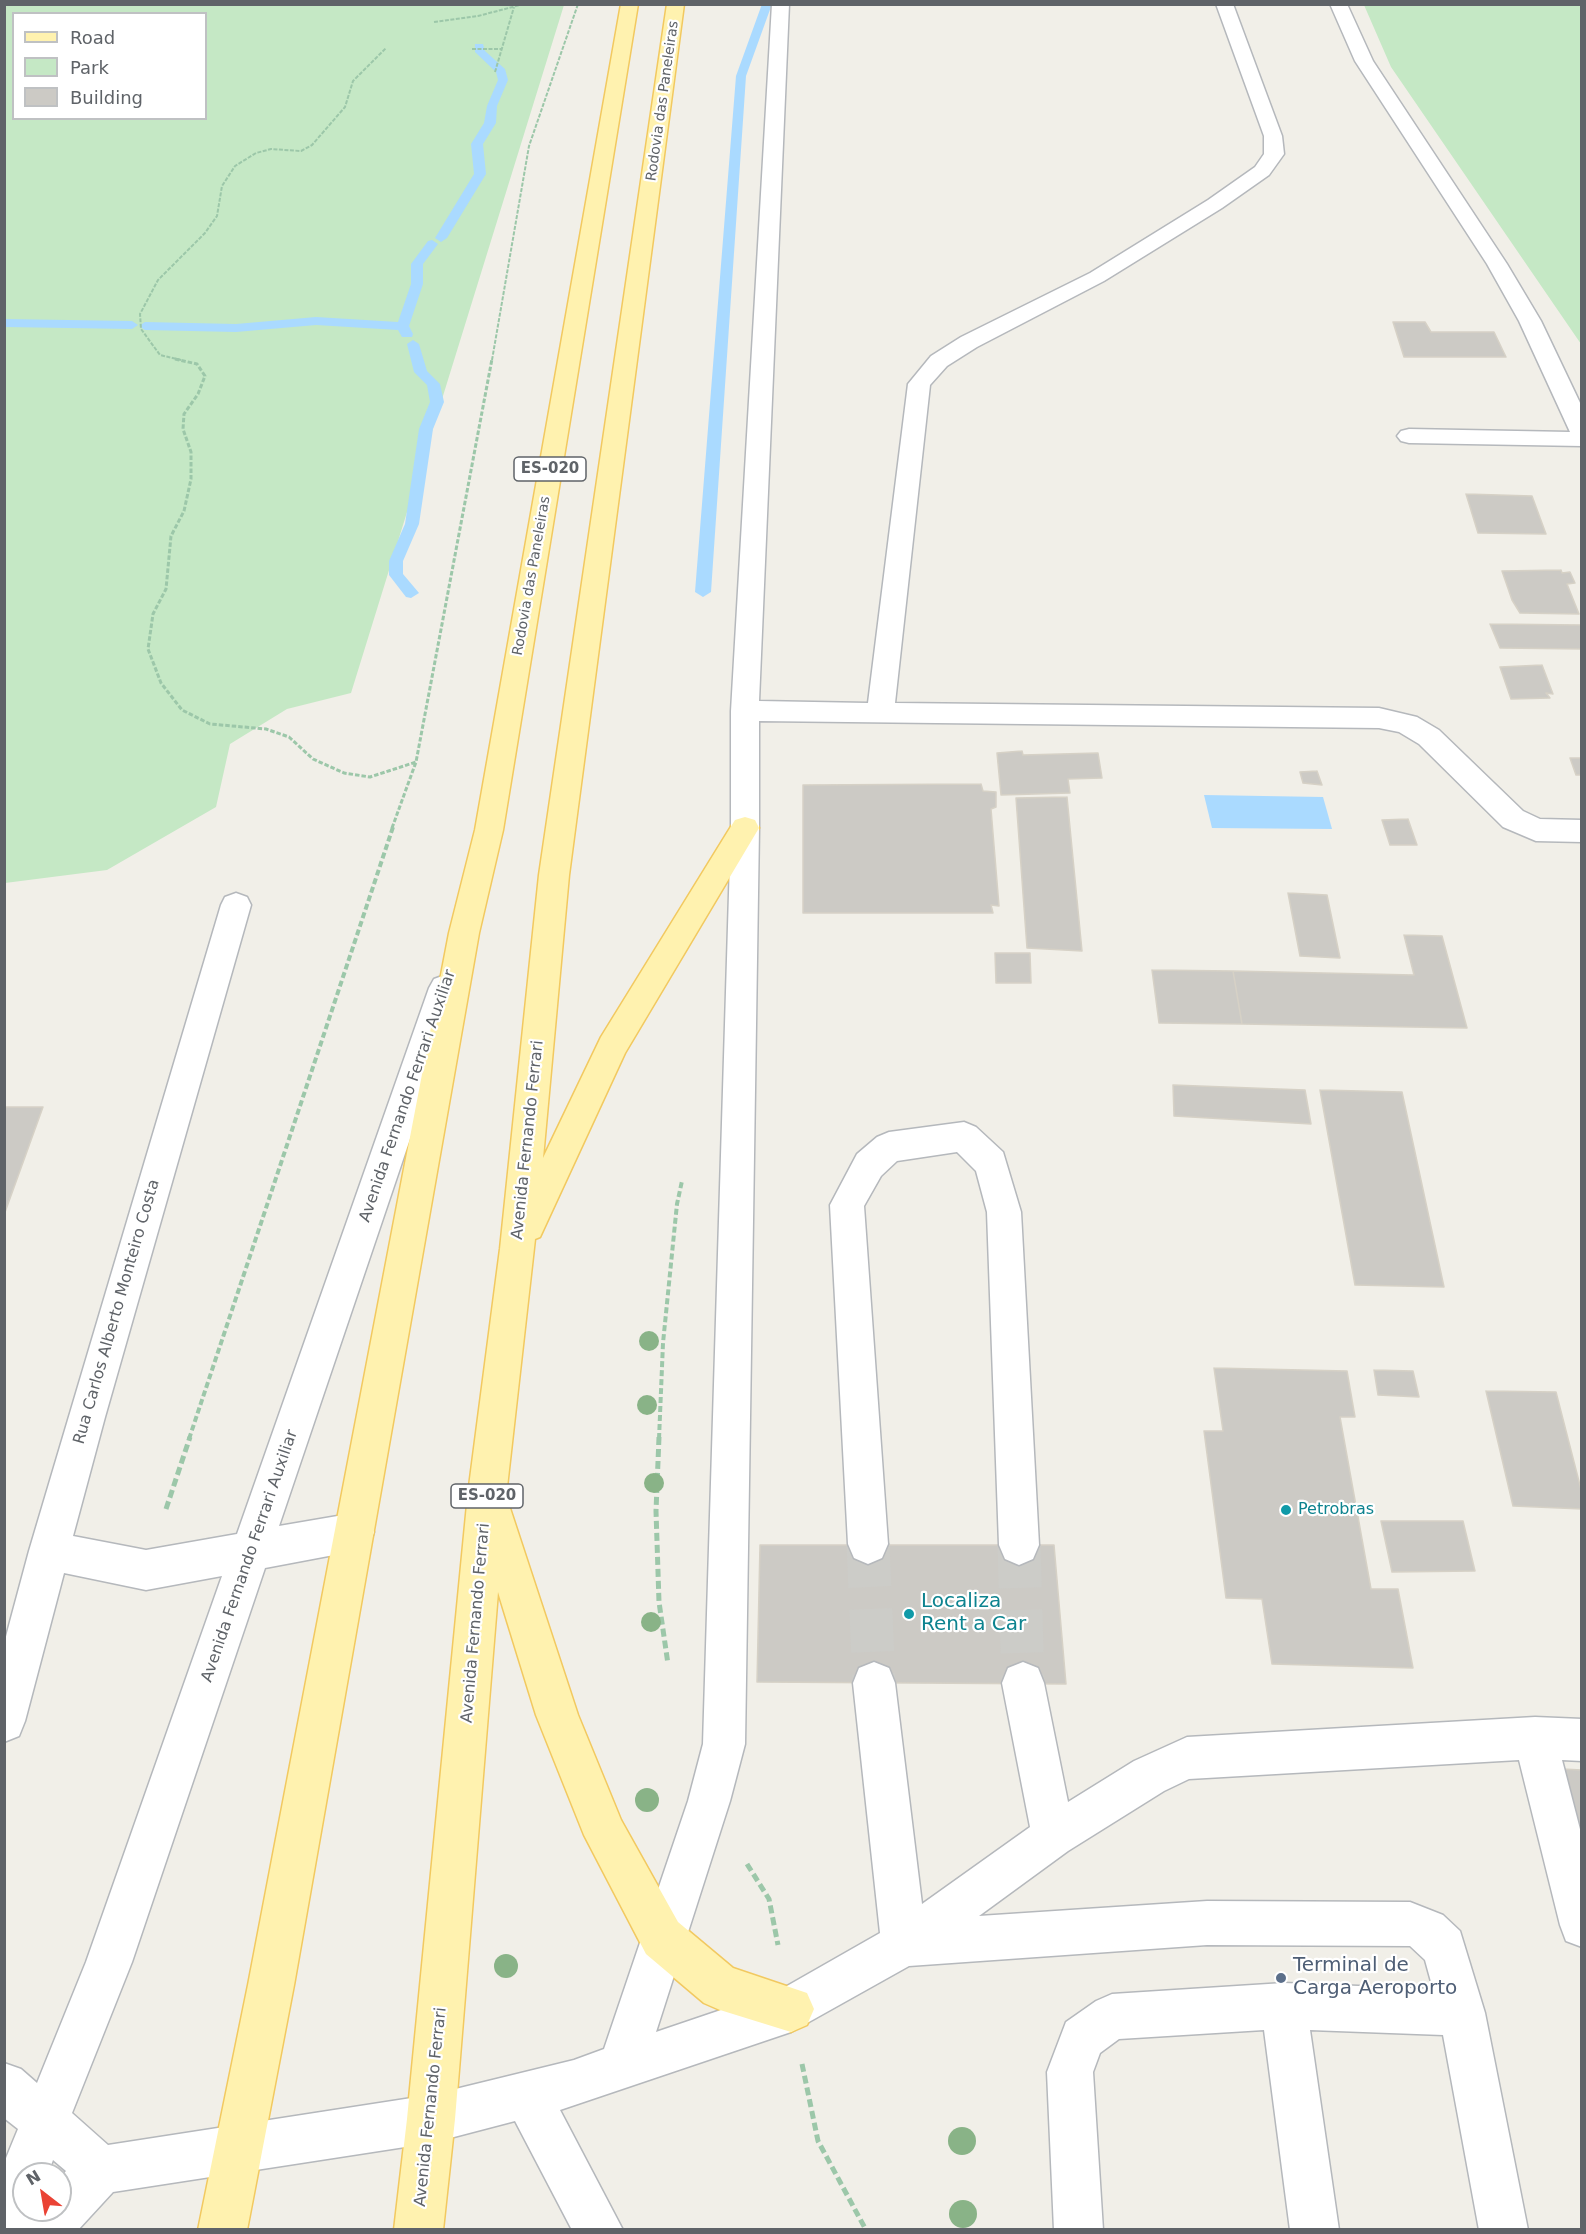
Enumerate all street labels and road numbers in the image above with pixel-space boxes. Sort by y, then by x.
street label: Rodovia das Paneleiras [643,20,683,182]
road number: ES-020 [514,457,586,481]
street label: Rodovia das Paneleiras [510,495,554,657]
street label: Avenida Fernando Ferrari Auxiliar [356,967,460,1225]
street label: Avenida Fernando Ferrari [508,1039,548,1241]
street label: Rua Carlos Alberto Monteiro Costa [70,1177,164,1447]
street label: Avenida Fernando Ferrari Auxiliar [198,1427,302,1685]
road number: ES-020 [451,1484,523,1508]
street label: Avenida Fernando Ferrari [458,1522,494,1724]
street label: Avenida Fernando Ferrari [411,2006,451,2208]

